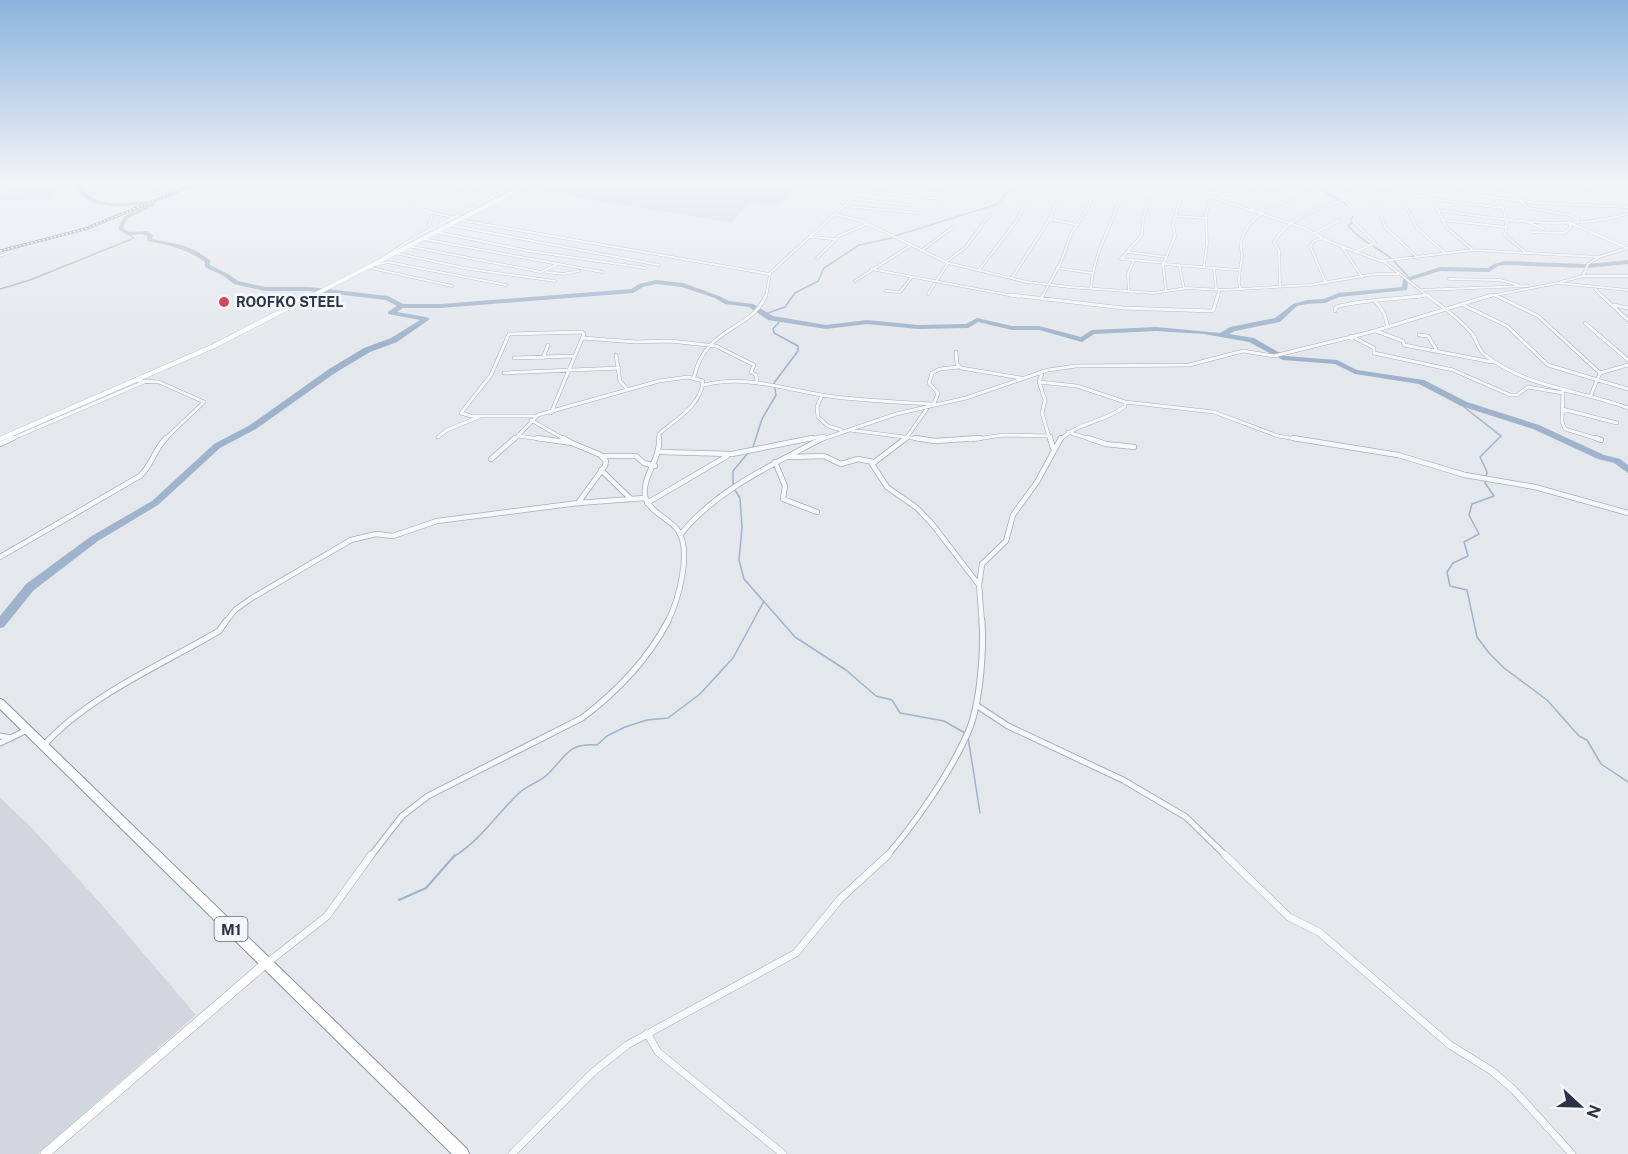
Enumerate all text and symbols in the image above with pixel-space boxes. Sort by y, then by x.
place label: ROOFKO STEEL [236,294,343,310]
marker: ROOFKO STEEL [217,295,231,309]
road number: M1 [214,917,248,941]
north arrow [1550,1076,1610,1136]
text: N [1582,1102,1605,1121]

